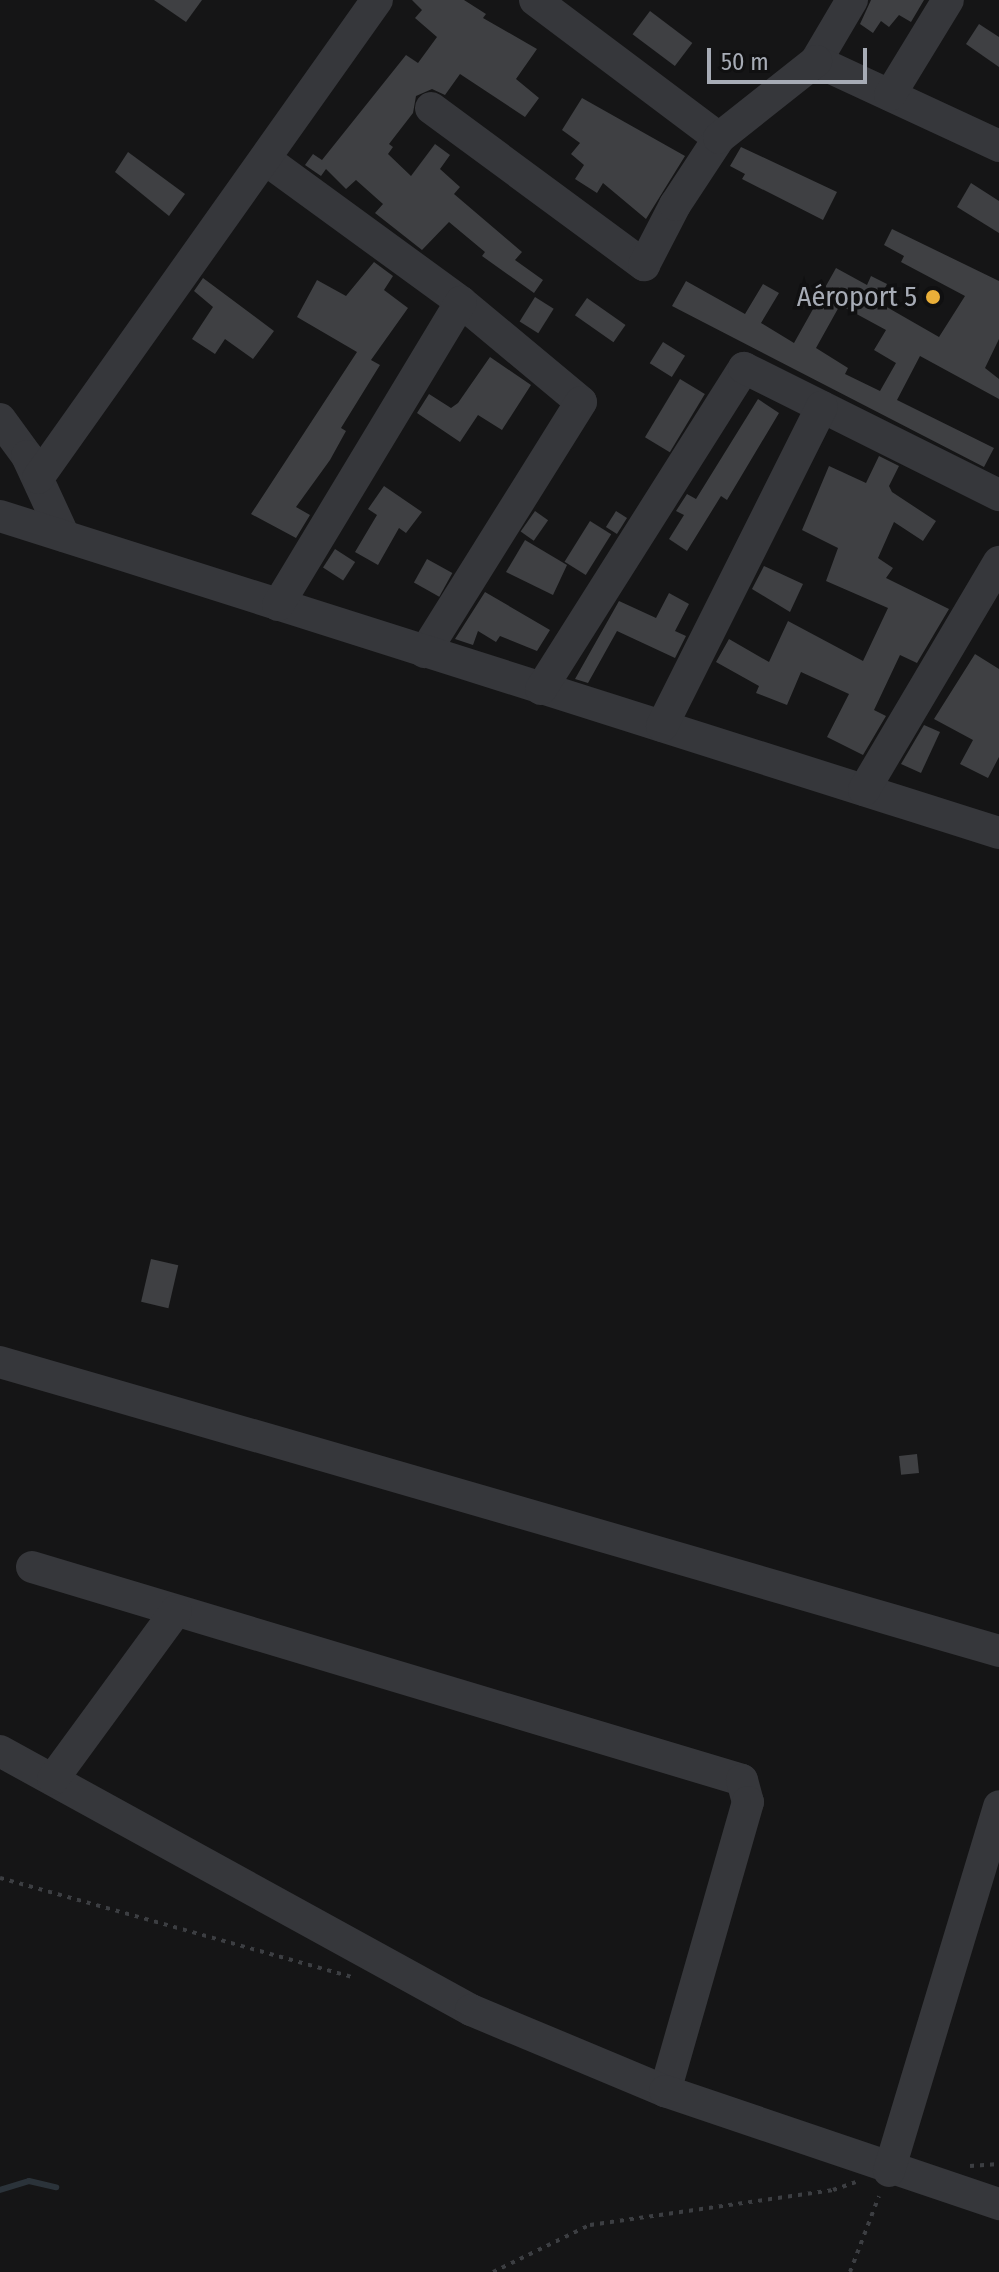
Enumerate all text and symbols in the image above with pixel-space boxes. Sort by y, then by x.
scale bar [711,32,871,82]
text: 50 m [721,48,769,76]
place label: Aéroport 5 [797,280,917,314]
marker: Aéroport 5 [924,288,942,306]

